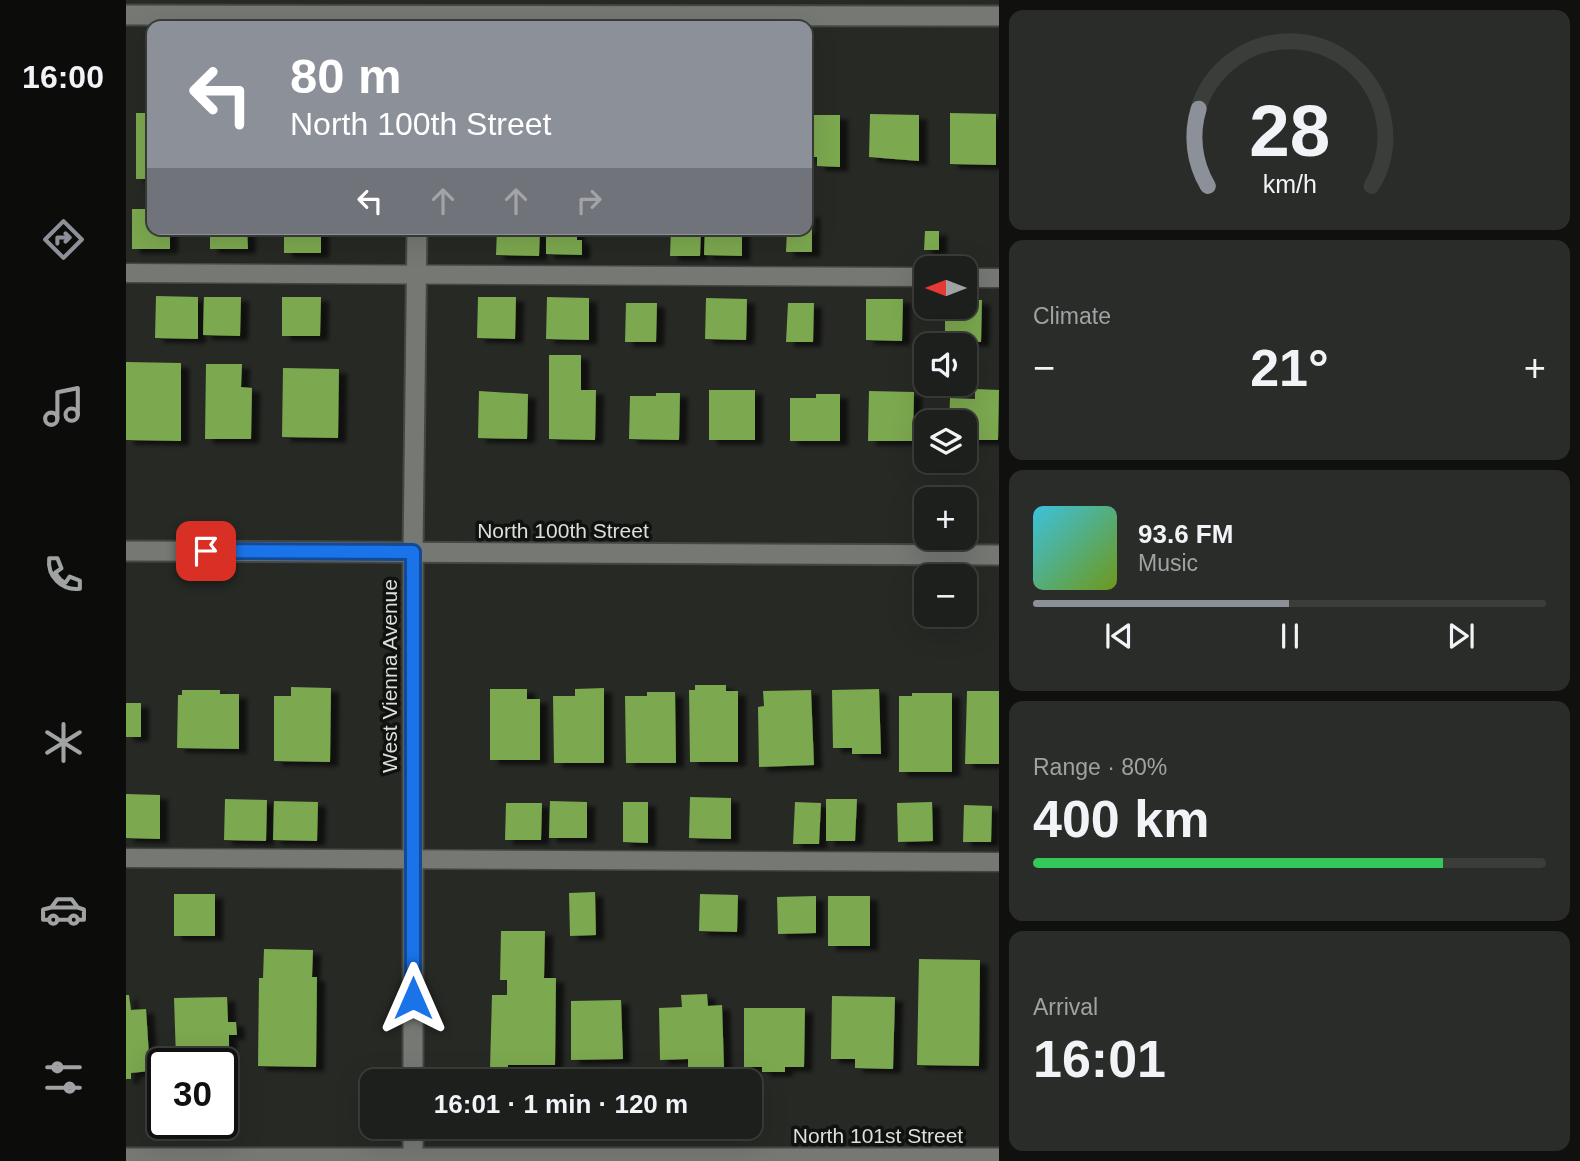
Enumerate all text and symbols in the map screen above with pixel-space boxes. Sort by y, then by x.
icon: left [175,49,266,140]
text: 80 m [290,49,402,103]
text: 16:00 [22,59,104,95]
text: 28 [1249,90,1330,171]
text: North 100th Street [290,106,551,142]
text: km/h [1262,170,1317,198]
icon: left [351,182,389,220]
icon: ahead [424,182,462,220]
icon: ahead [497,182,535,220]
icon: right [570,182,608,220]
icon: directions [39,215,88,264]
north arrow [914,256,976,318]
map controls [914,256,977,627]
text: Climate [1033,303,1111,329]
button: sound [914,333,977,396]
text: 21° [1250,339,1329,397]
text: − [1033,347,1055,389]
text: + [1524,347,1546,389]
icon: music [39,382,88,431]
button: layers [914,410,977,473]
button: + [914,487,977,550]
street label: North 100th Street [477,519,649,542]
text: 93.6 FM [1138,519,1233,549]
pin [176,521,236,581]
icon: arrive [187,532,225,570]
icon: phone [39,550,88,599]
text: Music [1138,550,1198,576]
button: − [914,564,977,627]
street label: West Vienna Avenue [378,579,401,773]
icon: previous [1100,617,1138,655]
icon: pause [1271,617,1309,655]
icon: next [1442,617,1480,655]
icon: climate [39,718,88,767]
text: Range · 80% [1033,754,1167,780]
text: 400 km [1033,790,1209,848]
icon: car [39,885,88,934]
position arrow [376,961,450,1035]
text: Arrival [1033,994,1098,1020]
text: 16:01 [1033,1030,1166,1088]
speed limit sign: 30 [147,1048,238,1139]
icon: filters [39,1053,88,1102]
text: 16:01 · 1 min · 120 m [434,1089,688,1119]
street label: North 101st Street [793,1124,963,1147]

